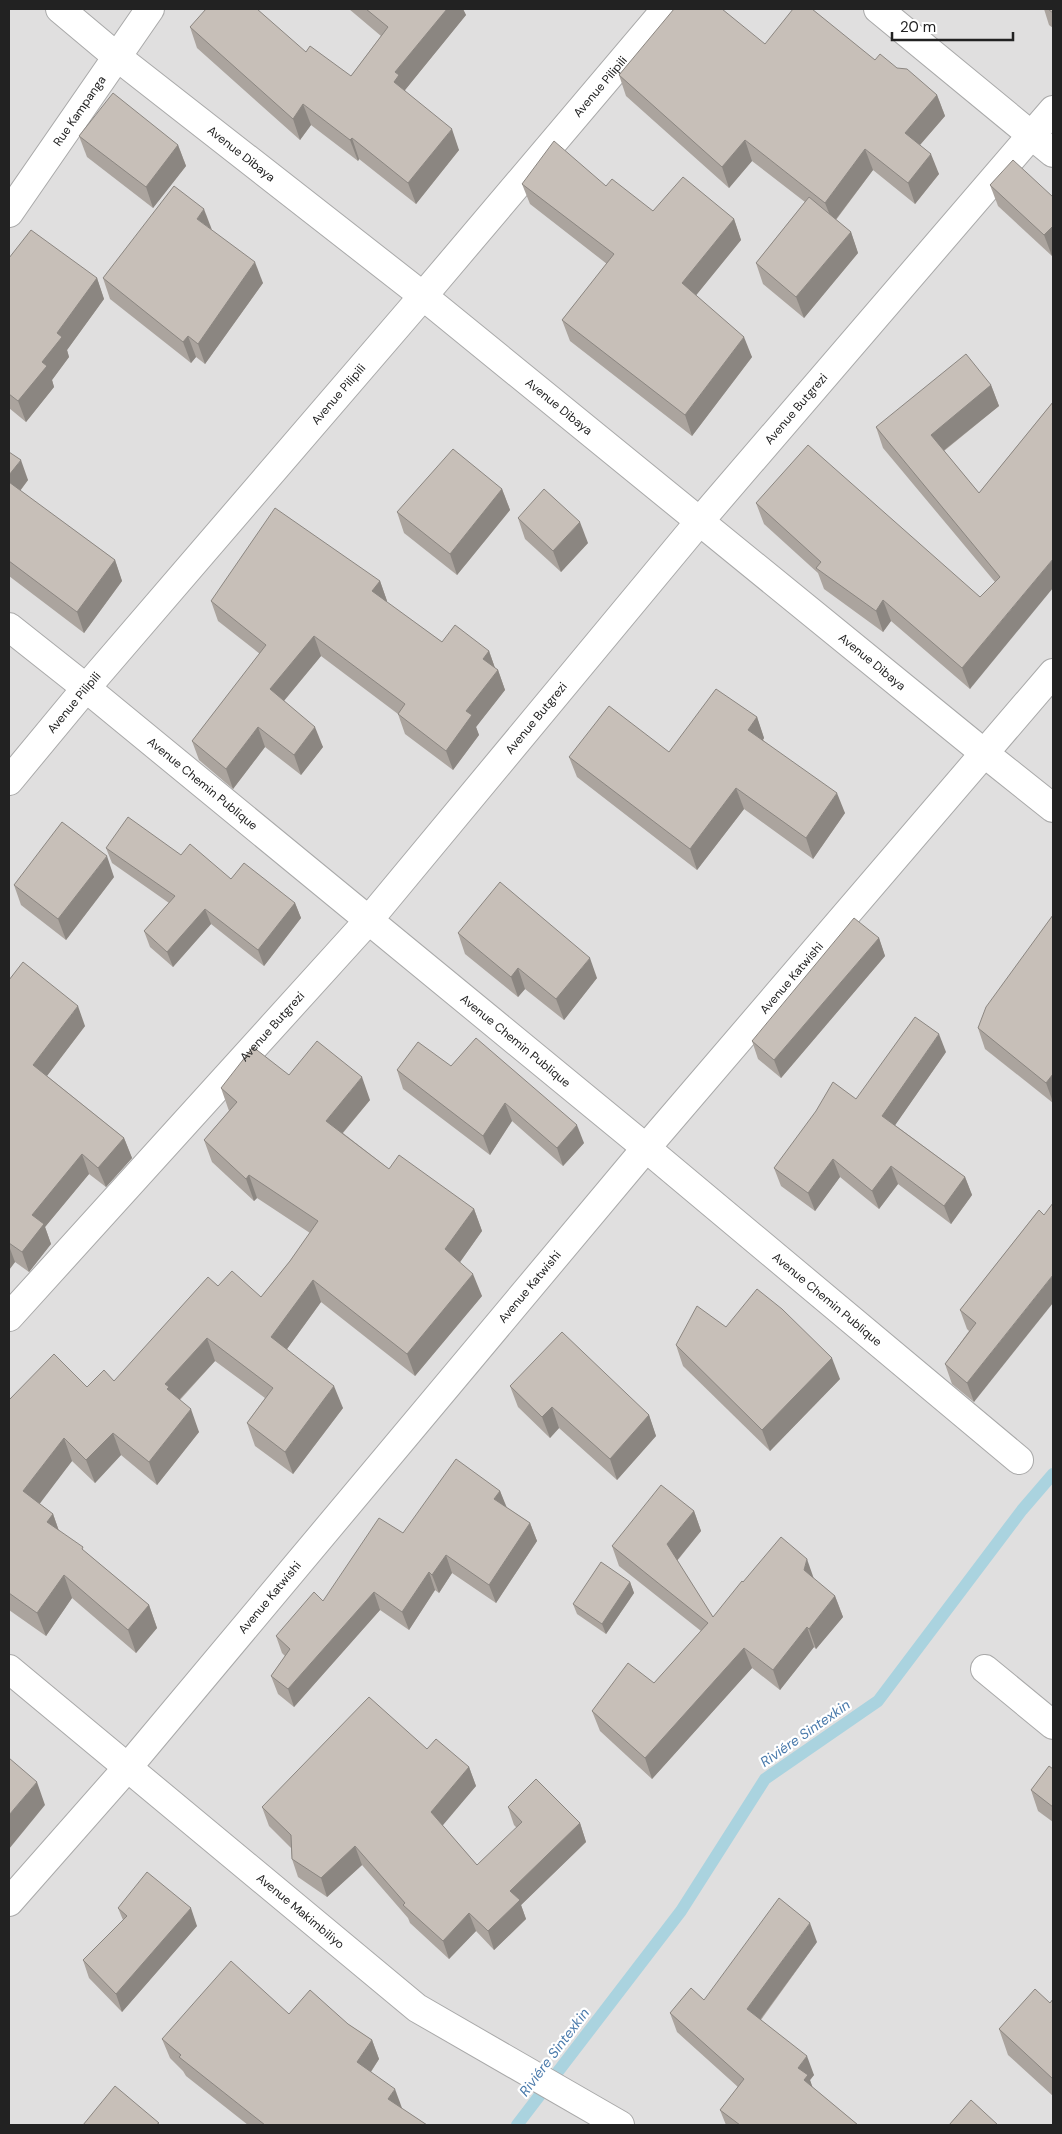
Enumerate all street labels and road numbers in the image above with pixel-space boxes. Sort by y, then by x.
street label: Avenue Pilipili [570,53,631,121]
street label: Rue Kampanga [50,73,109,149]
street label: Avenue Dibaya [204,122,278,185]
street label: Avenue Pilipili [308,360,369,428]
street label: Avenue Butgrezi [761,370,831,448]
street label: Avenue Dibaya [522,375,596,439]
street label: Avenue Dibaya [835,630,909,694]
street label: Avenue Pilipili [44,668,105,737]
street label: Avenue Butgrezi [502,679,571,758]
street label: Avenue Chemin Publique [144,734,261,834]
street label: Avenue Katwishi [756,939,827,1017]
street label: Avenue Butgrezi [236,988,308,1065]
street label: Avenue Chemin Publique [457,991,574,1091]
street label: Avenue Katwishi [495,1247,565,1326]
street label: Avenue Chemin Publique [769,1249,885,1350]
street label: Avenue Katwishi [235,1558,305,1637]
street label: Avenue Makimbiliyo [253,1870,348,1952]

